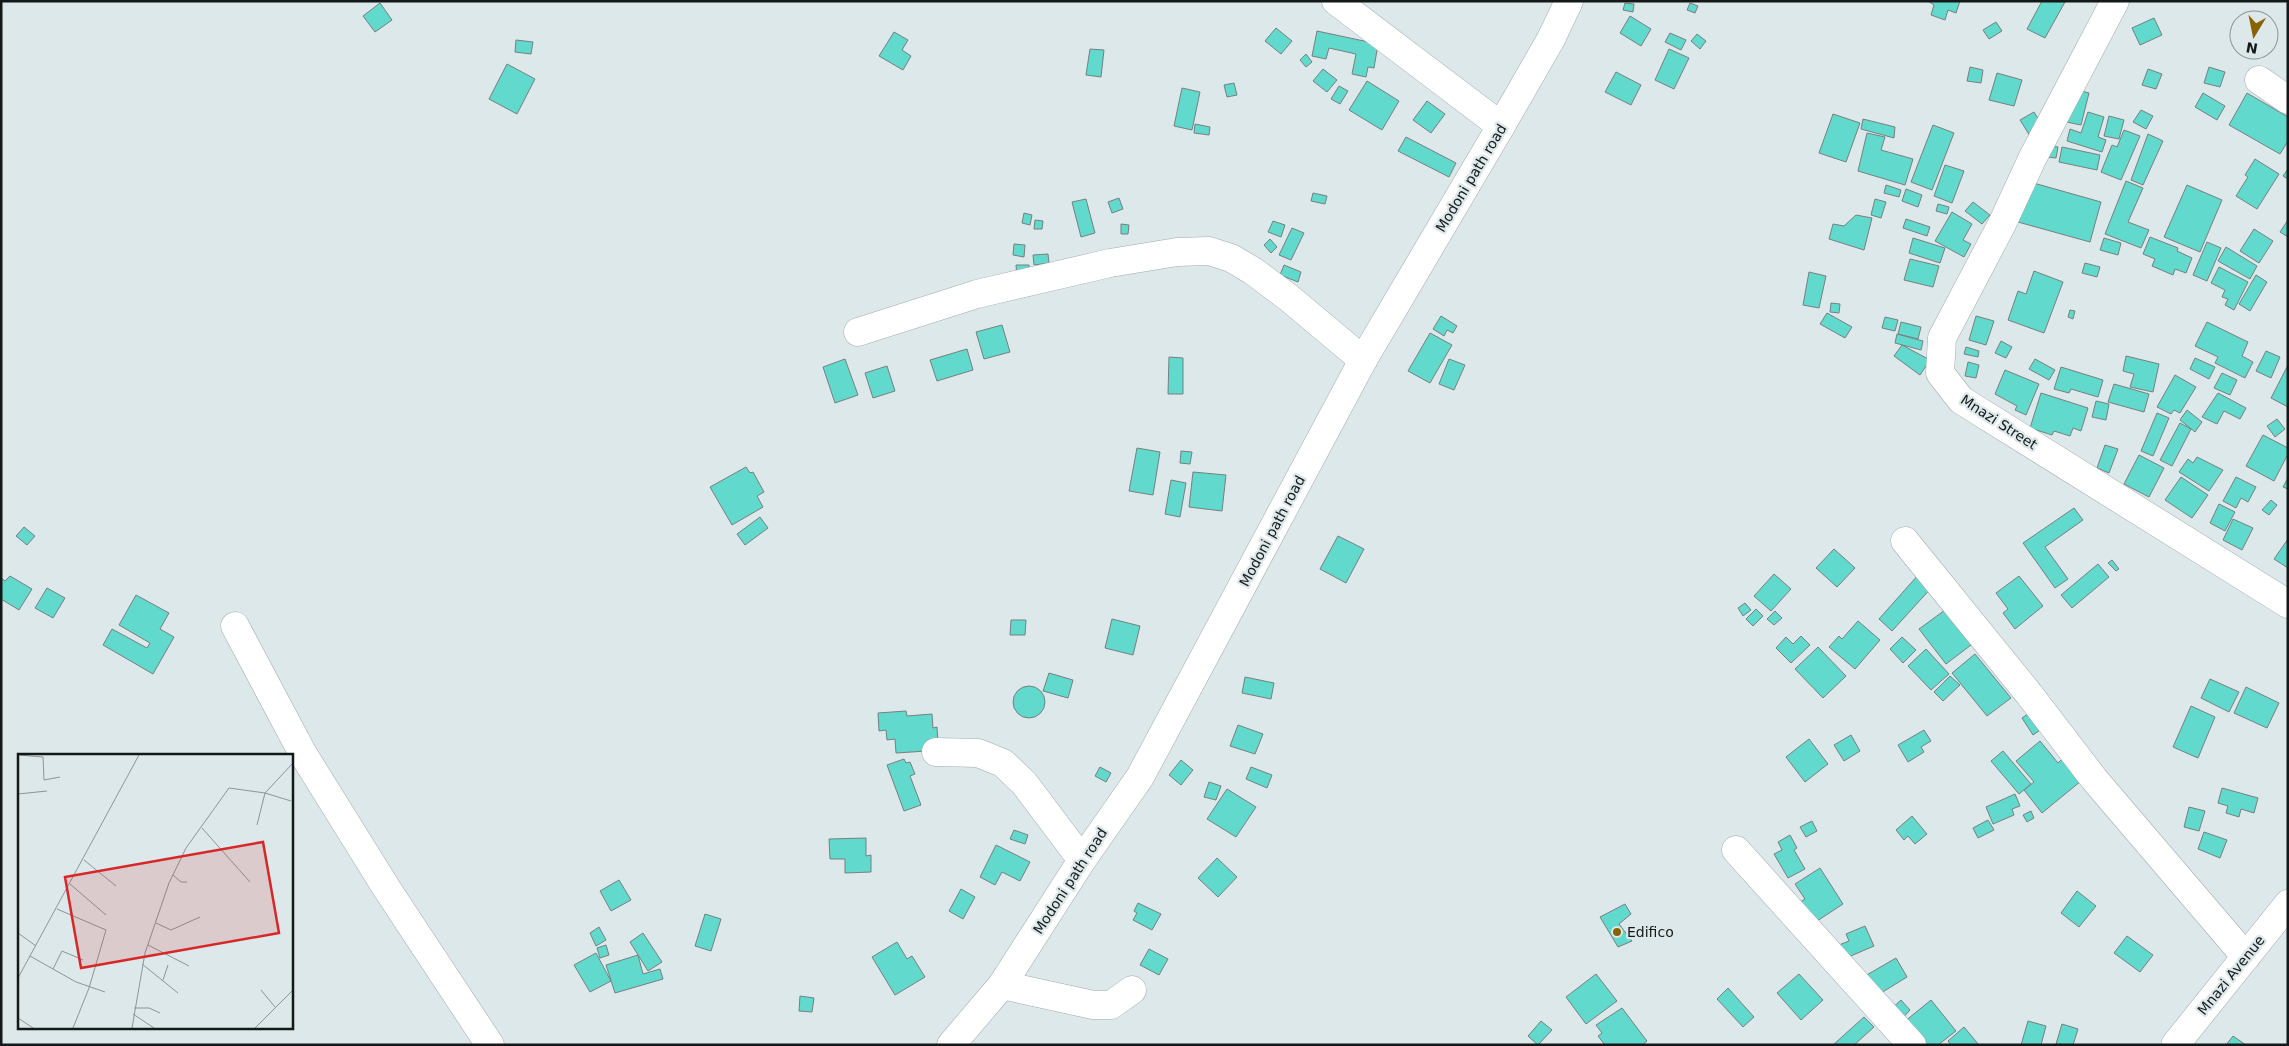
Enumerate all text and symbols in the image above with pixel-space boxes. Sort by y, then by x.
north arrow [2229,10,2279,60]
text: N [2245,39,2259,57]
street label: Modoni path road [1432,121,1510,235]
street label: Mnazi Street [1958,391,2041,453]
street label: Modoni path road [1236,473,1308,589]
inset map [18,754,292,1028]
street label: Modoni path road [1030,825,1110,937]
place label: Edifico [1627,924,1674,940]
marker: Edifico [1611,926,1623,938]
street label: Mnazi Avenue [2194,932,2268,1018]

